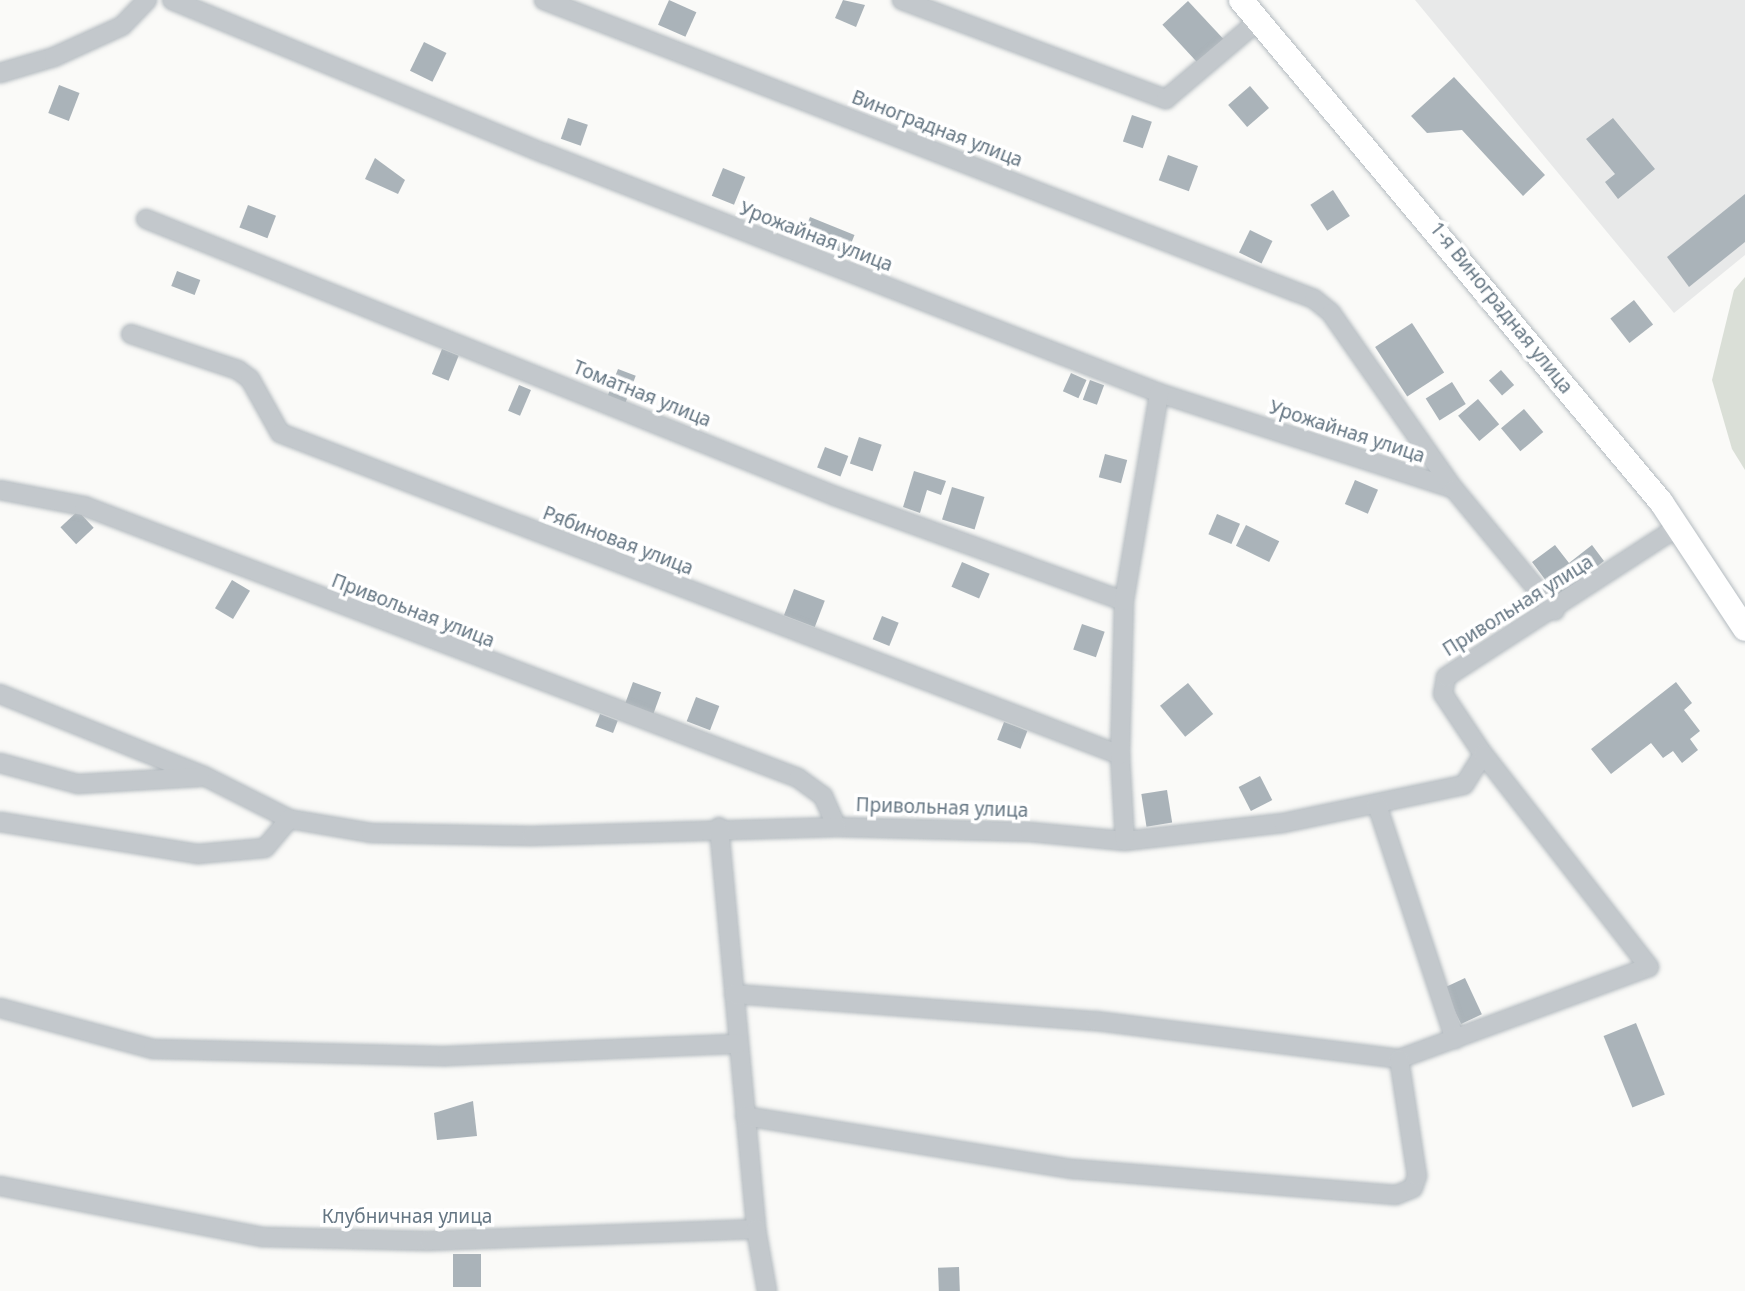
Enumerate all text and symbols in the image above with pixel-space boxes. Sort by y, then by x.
street label: Виноградная улица [848,86,1026,172]
street label: Урожайная улица [736,197,896,277]
street label: 1-я Виноградная улица [1425,218,1577,398]
street label: Томатная улица [570,356,714,432]
street label: Урожайная улица [1266,396,1428,468]
street label: Рябиновая улица [540,502,696,580]
street label: Привольная улица [1439,551,1597,661]
street label: Привольная улица [328,569,498,653]
street label: Привольная улица [855,794,1029,822]
street label: Клубничная улица [322,1206,492,1228]

